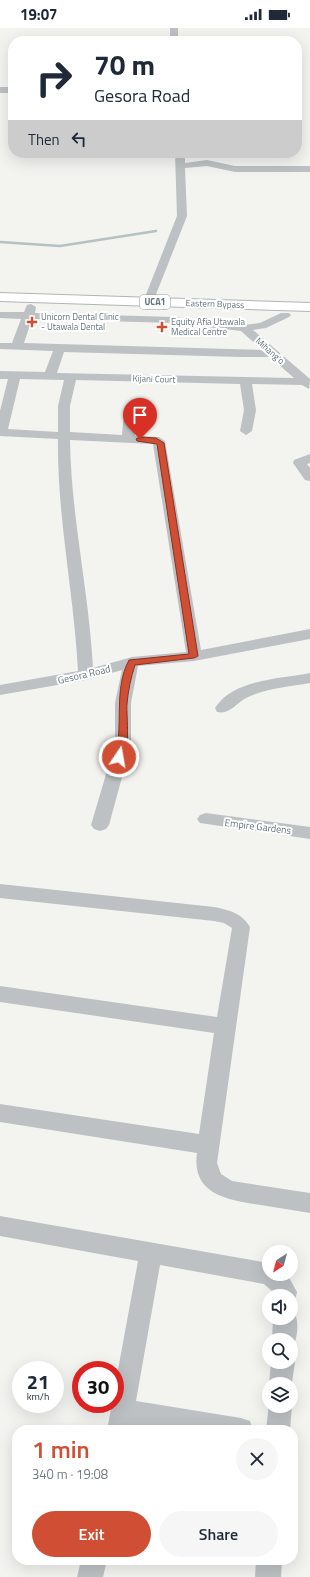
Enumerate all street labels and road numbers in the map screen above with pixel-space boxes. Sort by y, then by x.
road number: UCA1 [140,295,170,309]
street label: Eastern Bypass [185,296,245,311]
street label: Mihang'o [253,334,288,367]
street label: Kijani Court [132,371,177,386]
street label: Gesora Road [56,661,112,688]
street label: Empire Gardens [224,815,292,838]

